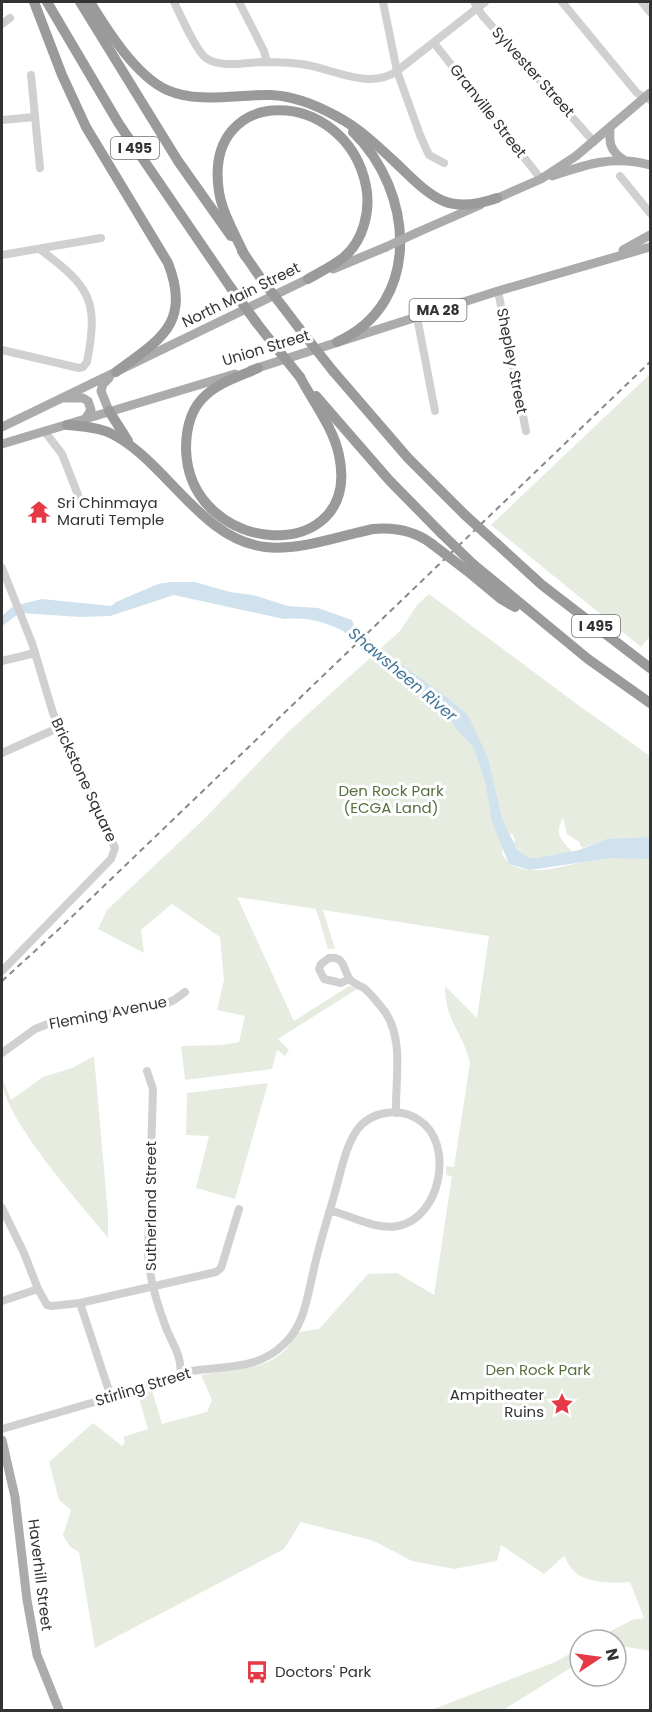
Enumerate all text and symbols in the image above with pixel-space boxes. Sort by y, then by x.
street label: Sylvester Street [487,22,580,121]
street label: Granville Street [445,59,532,162]
road number: I 495 [111,137,159,159]
street label: North Main Street [178,257,303,332]
road number: MA 28 [410,299,466,321]
street label: Shepley Street [492,306,533,416]
street label: Union Street [219,324,312,371]
place label: Sri Chinmaya Maruti Temple [57,492,164,530]
temple icon: Sri Chinmaya Maruti Temple [26,499,52,525]
road number: I 495 [572,615,620,637]
water label: Shawsheen River [343,622,463,727]
street label: Brickstone Square [46,714,122,845]
park label: Den Rock Park (ECGA Land) [338,780,444,818]
street label: Fleming Avenue [47,991,169,1034]
street label: Sutherland Street [140,1141,161,1271]
park label: Den Rock Park [485,1359,591,1380]
street label: Stirling Street [93,1362,193,1411]
place label: Ampitheater Ruins [450,1384,544,1422]
place icon: Ampitheater Ruins [549,1391,575,1417]
street label: Haverhill Street [23,1518,58,1632]
north arrow [568,1628,628,1688]
text: N [600,1646,625,1663]
bus stop icon: Doctors' Park [244,1659,270,1685]
place label: Doctors' Park [275,1661,372,1682]

